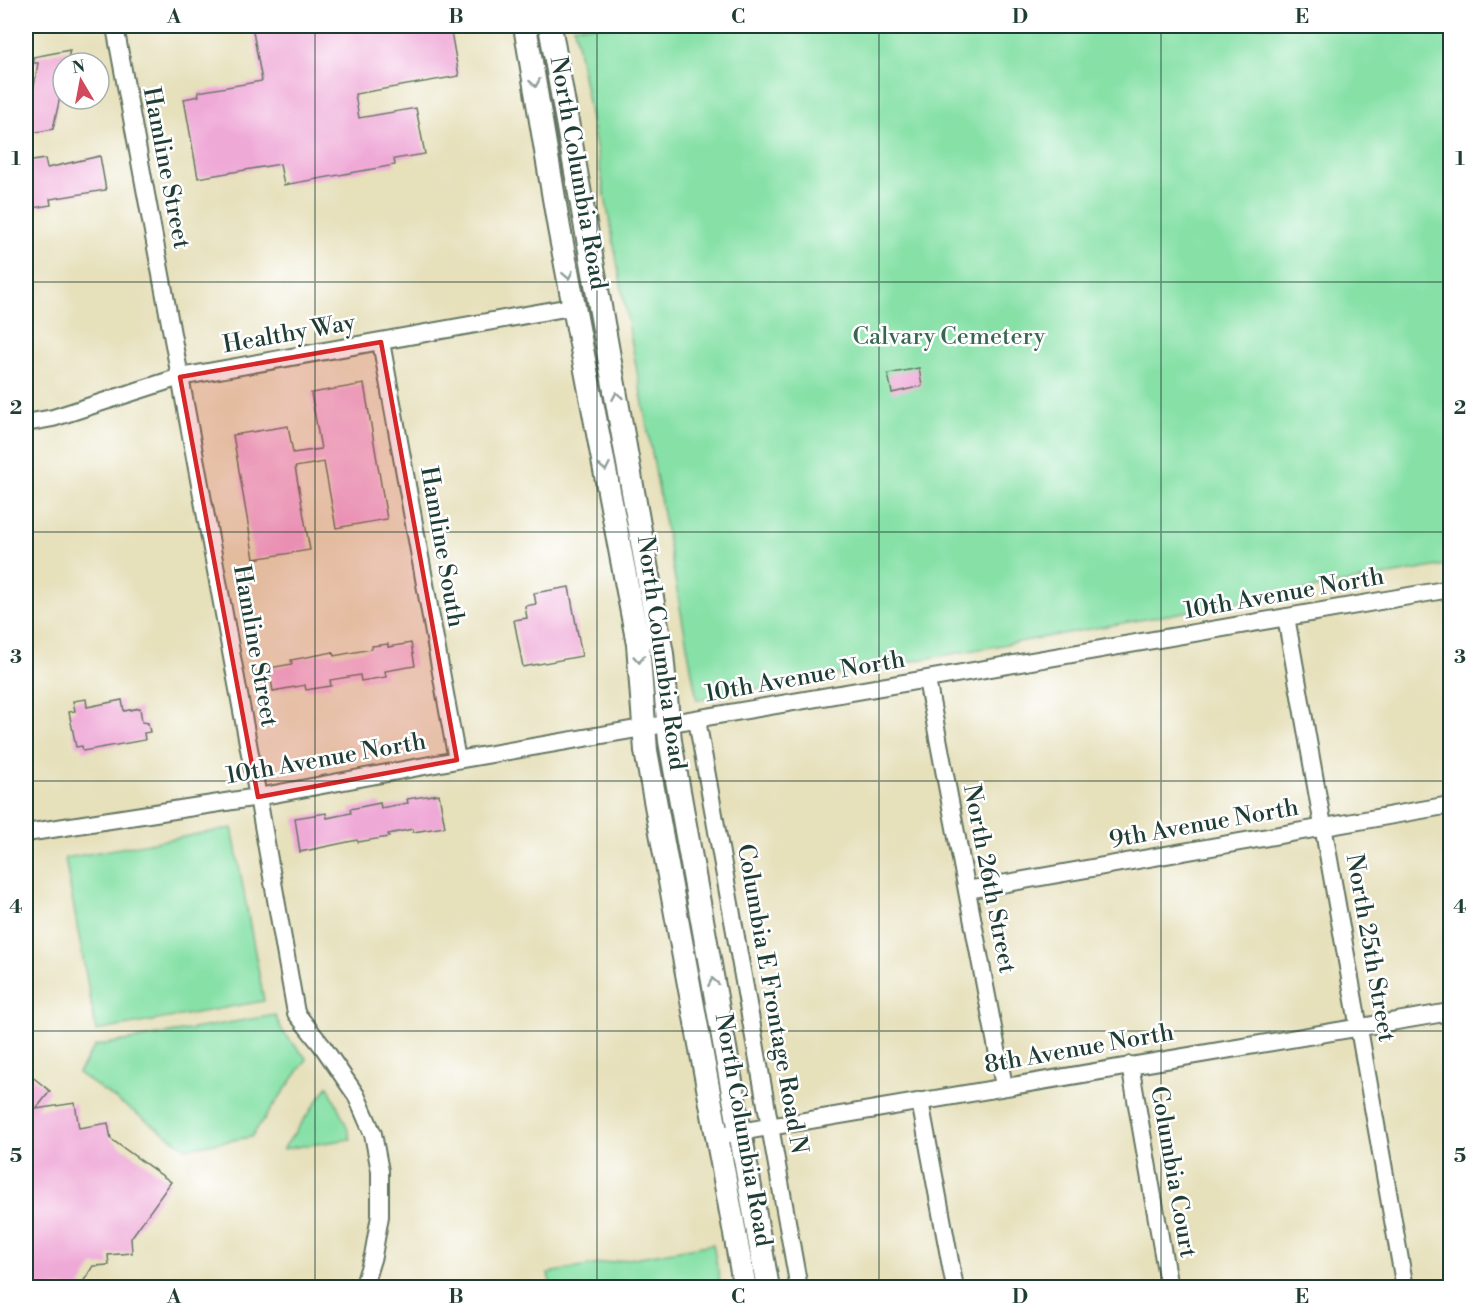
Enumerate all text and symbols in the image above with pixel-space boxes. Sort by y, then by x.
text: A [166,5,182,30]
text: B [448,5,464,30]
text: C [731,5,745,30]
text: D [1012,5,1028,30]
text: E [1295,5,1309,30]
north arrow [51,51,111,111]
street label: North Columbia Road [543,54,613,292]
text: N [71,56,87,78]
one-way arrow [528,79,540,88]
street label: Hamline Street [136,85,196,252]
text: 1 [11,147,21,172]
text: 1 [1455,147,1465,172]
one-way arrow [561,270,574,280]
street label: Healthy Way [220,308,358,360]
park label: Calvary Cemetery [853,322,1046,352]
one-way arrow [611,391,624,401]
text: 2 [10,396,22,421]
text: 2 [1454,396,1466,421]
one-way arrow [598,461,611,471]
street label: Hamline South [413,464,471,630]
street label: North Columbia Road [630,534,692,772]
street label: 10th Avenue North [1182,562,1386,626]
street label: Hamline Street [226,563,284,730]
text: 3 [10,645,22,670]
street label: 10th Avenue North [703,645,907,709]
text: 3 [1454,645,1466,670]
one-way arrow [632,654,645,663]
street label: 10th Avenue North [224,727,428,791]
street label: North 26th Street [956,782,1022,976]
street label: 9th Avenue North [1107,793,1301,855]
street label: Columbia E Frontage Road N [730,842,814,1156]
street label: North 25th Street [1339,852,1401,1045]
text: 4 [9,895,23,920]
text: 4 [1453,895,1467,920]
one-way arrow [707,977,720,987]
street label: North Columbia Road [708,1011,778,1249]
street label: 8th Avenue North [982,1018,1176,1080]
street label: Columbia Court [1143,1084,1203,1261]
text: 5 [10,1144,22,1169]
text: 5 [1454,1144,1466,1169]
text: A [166,1285,182,1310]
text: B [448,1285,464,1310]
text: C [731,1285,745,1310]
text: D [1012,1285,1028,1310]
text: E [1295,1285,1309,1310]

